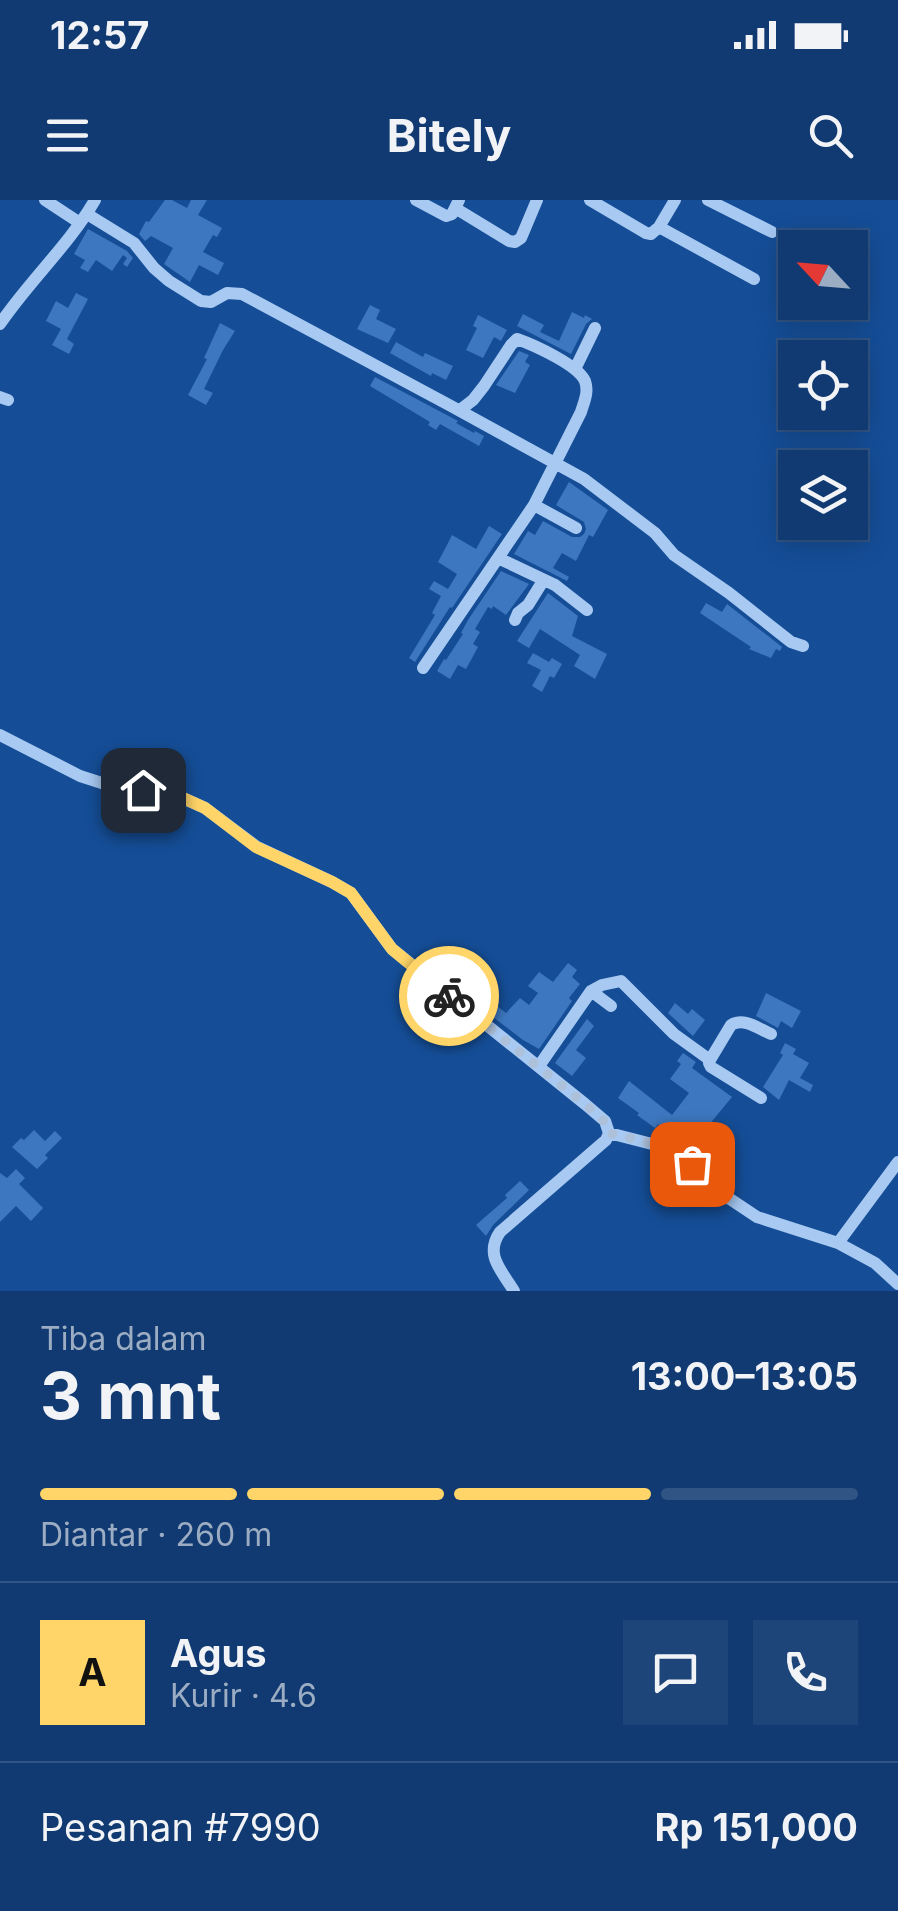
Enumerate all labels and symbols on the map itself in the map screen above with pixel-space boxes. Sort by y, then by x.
north arrow [778,230,868,320]
pin [101,748,186,833]
courier [399,946,499,1046]
pin [650,1122,735,1207]

